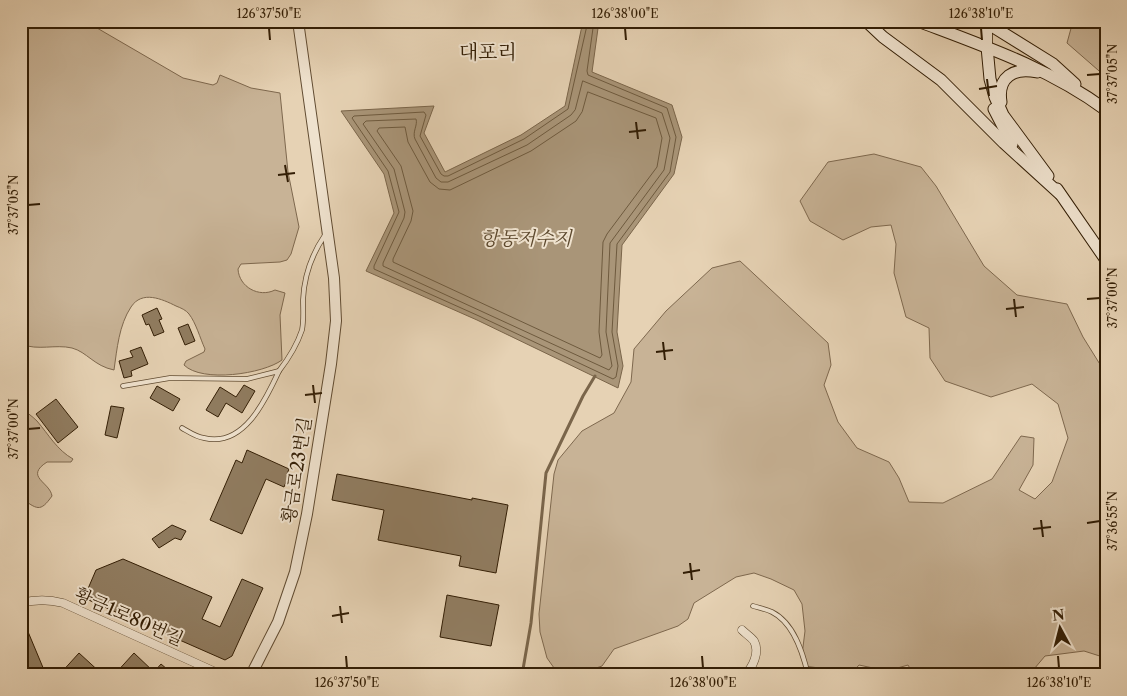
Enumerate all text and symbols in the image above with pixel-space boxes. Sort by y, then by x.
text: 126°37'50"E [237,6,301,21]
text: 126°38'00"E [592,6,658,21]
text: 126°38'10"E [949,6,1013,21]
district label: 대포리 [459,40,517,64]
text: 37°37'05"N [1105,44,1120,104]
text: 37°37'05"N [6,175,21,235]
water label: 항동저수지 [480,227,574,250]
text: 37°37'00"N [1105,267,1120,329]
text: 37°37'00"N [6,398,21,460]
street label: 황금로23번길 [278,415,316,525]
text: 37°36'55"N [1105,491,1120,551]
street label: 황금1로80번길 [71,583,187,651]
north arrow [1034,604,1084,654]
text: N [1051,605,1066,625]
text: 126°37'50"E [315,675,379,690]
text: 126°38'00"E [670,675,736,690]
text: 126°38'10"E [1027,675,1091,690]

